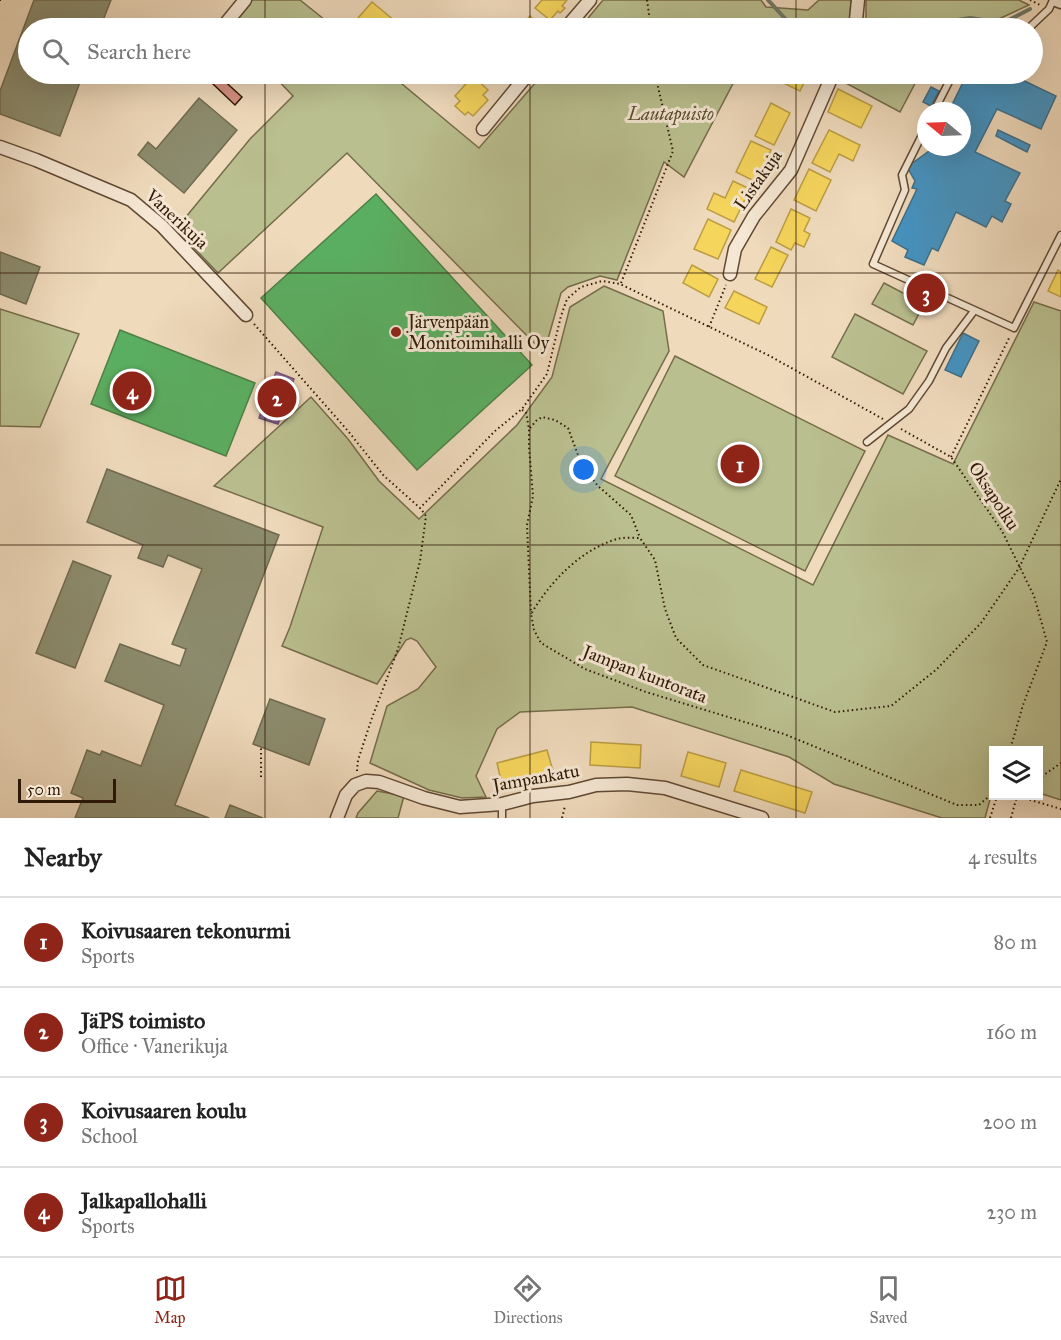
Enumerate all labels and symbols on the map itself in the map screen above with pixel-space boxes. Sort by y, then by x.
north arrow [917,102,971,156]
park label: Lautapuisto [627,103,714,126]
street label: Listakuja [729,145,787,214]
street label: Vanerikuja [140,184,213,254]
pin: 3 [906,270,946,316]
place label: Järvenpään Monitoimihalli Oy [406,311,550,354]
marker: Järvenpään Monitoimihalli Oy [389,325,403,339]
pin: 4 [112,368,152,414]
pin: 2 [258,376,296,420]
pin: 1 [720,442,760,486]
your location [569,455,598,484]
street label: Oksapolku [964,458,1024,535]
street label: Jampan kuntorata [578,639,711,709]
street label: Jampankatu [489,759,582,798]
scale bar [18,776,116,804]

